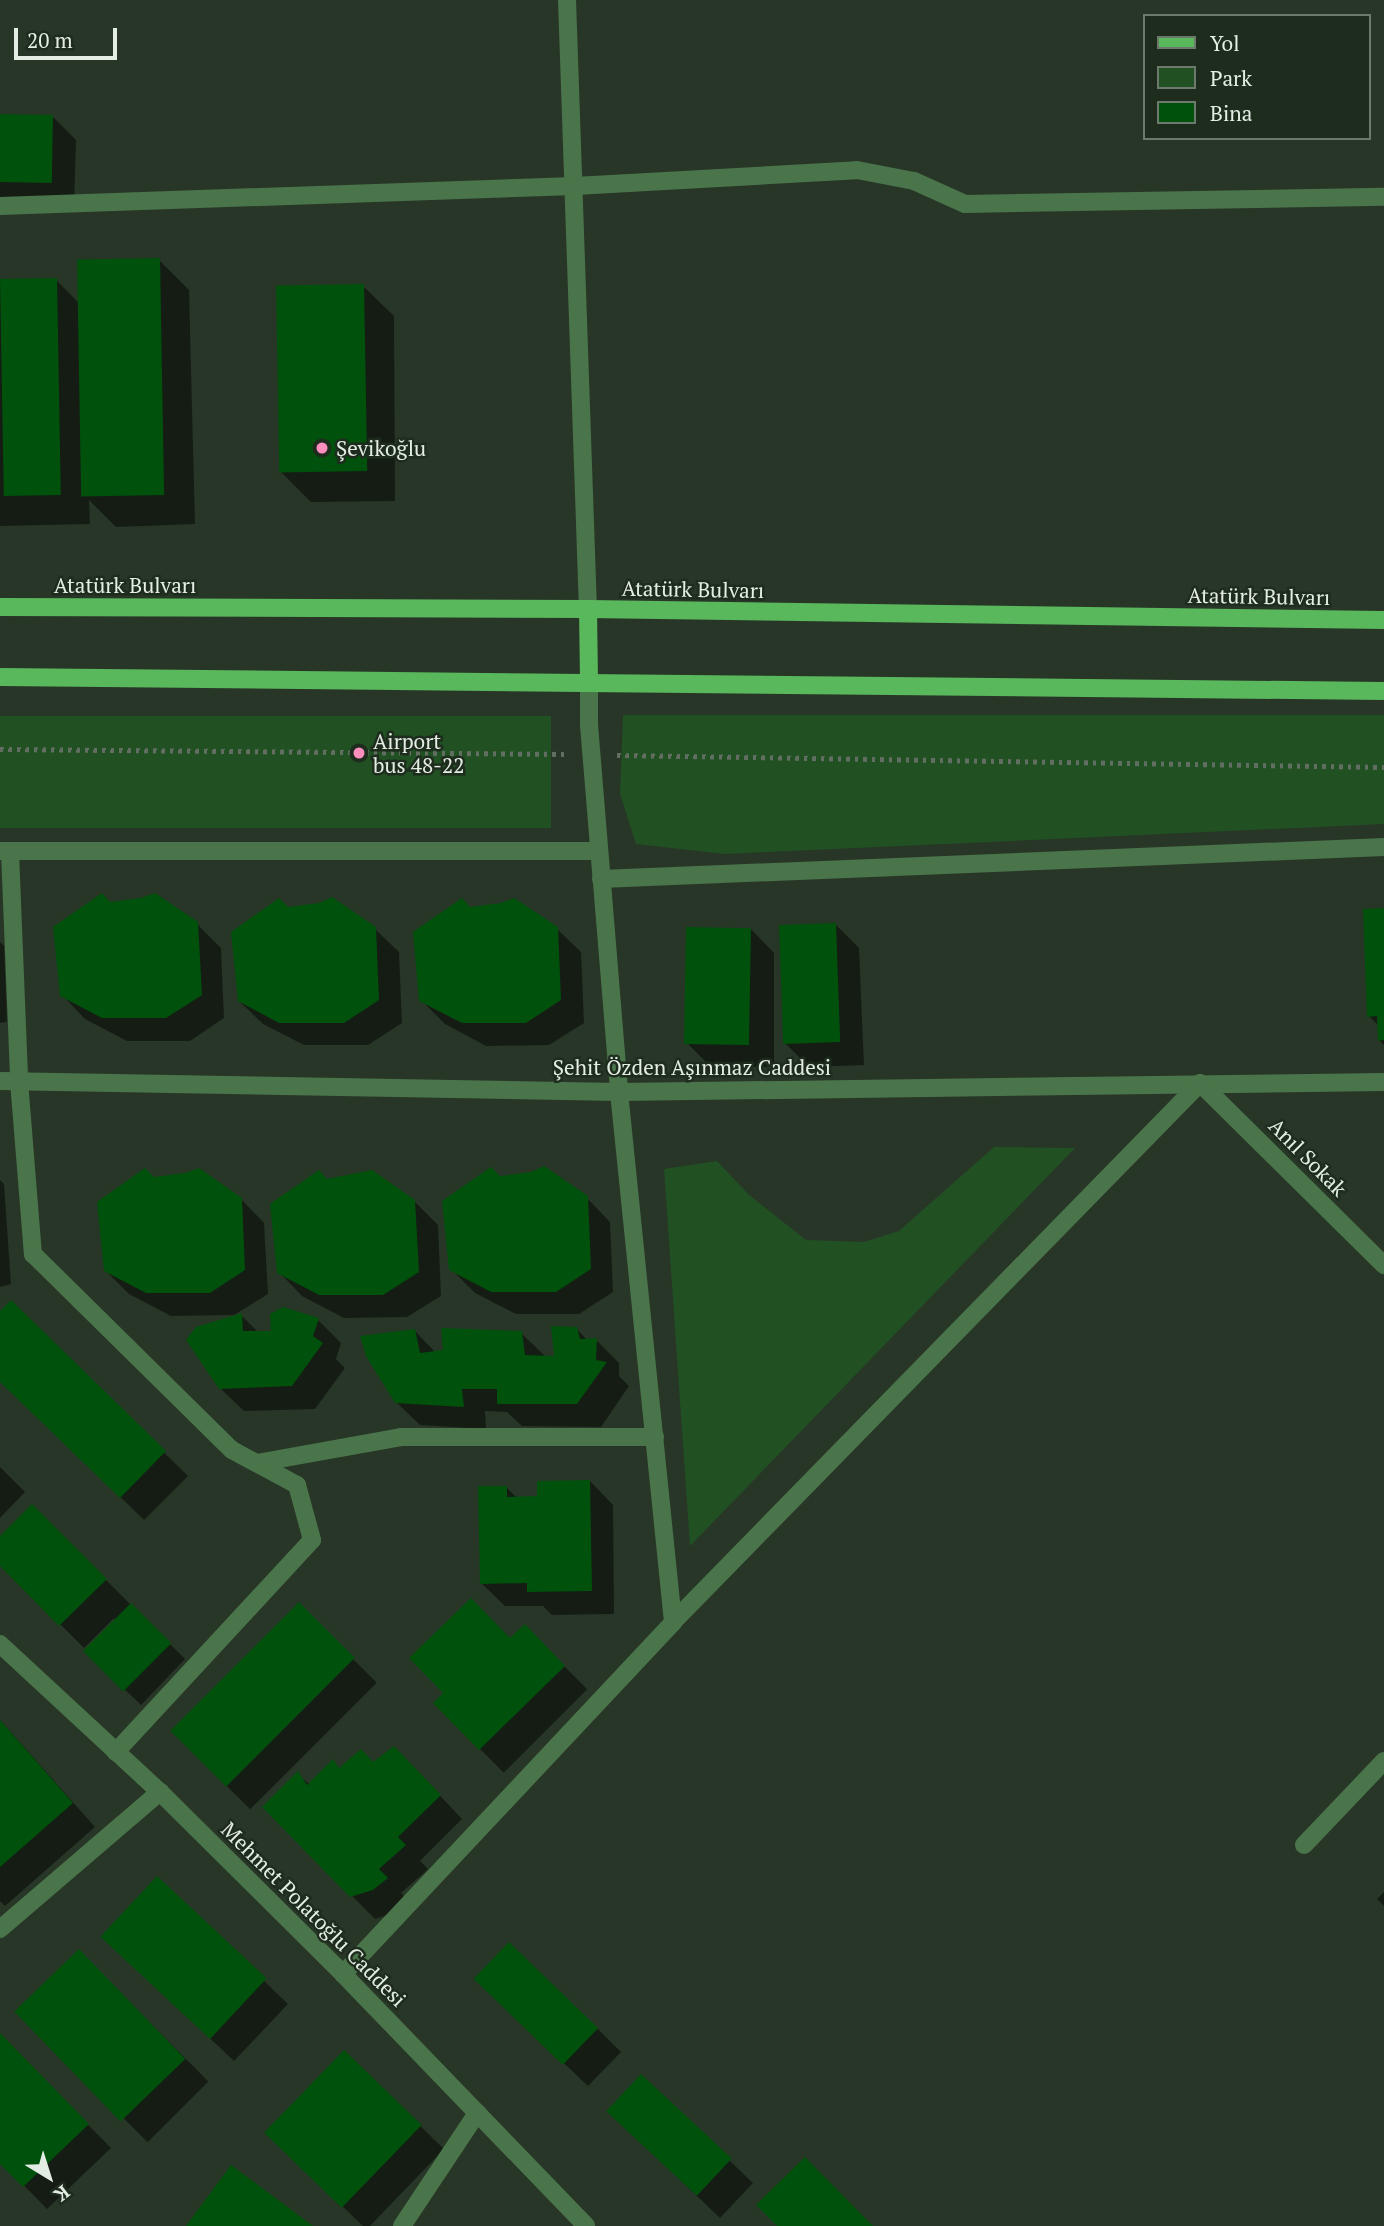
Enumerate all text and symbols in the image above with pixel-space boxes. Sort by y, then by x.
scale bar [18,14,121,58]
legend [1142,14,1370,140]
text: 20 m [27,26,73,54]
text: Yol [1210,29,1240,57]
text: Park [1210,64,1252,92]
text: Bina [1210,99,1252,127]
place label: Şevikoğlu [336,435,426,461]
marker: Şevikoğlu [314,440,330,456]
street label: Atatürk Bulvarı [54,572,196,598]
street label: Atatürk Bulvarı [622,575,764,603]
street label: Atatürk Bulvarı [1188,582,1330,610]
place label: Airport bus 48-22 [373,728,464,778]
marker: Airport bus 48-22 [351,745,367,761]
street label: Şehit Özden Aşınmaz Caddesi [553,1054,831,1080]
street label: Anıl Sokak [1264,1113,1352,1201]
street label: Mehmet Polatoğlu Caddesi [217,1817,411,2011]
north arrow [14,2142,84,2212]
text: K [49,2180,75,2208]

